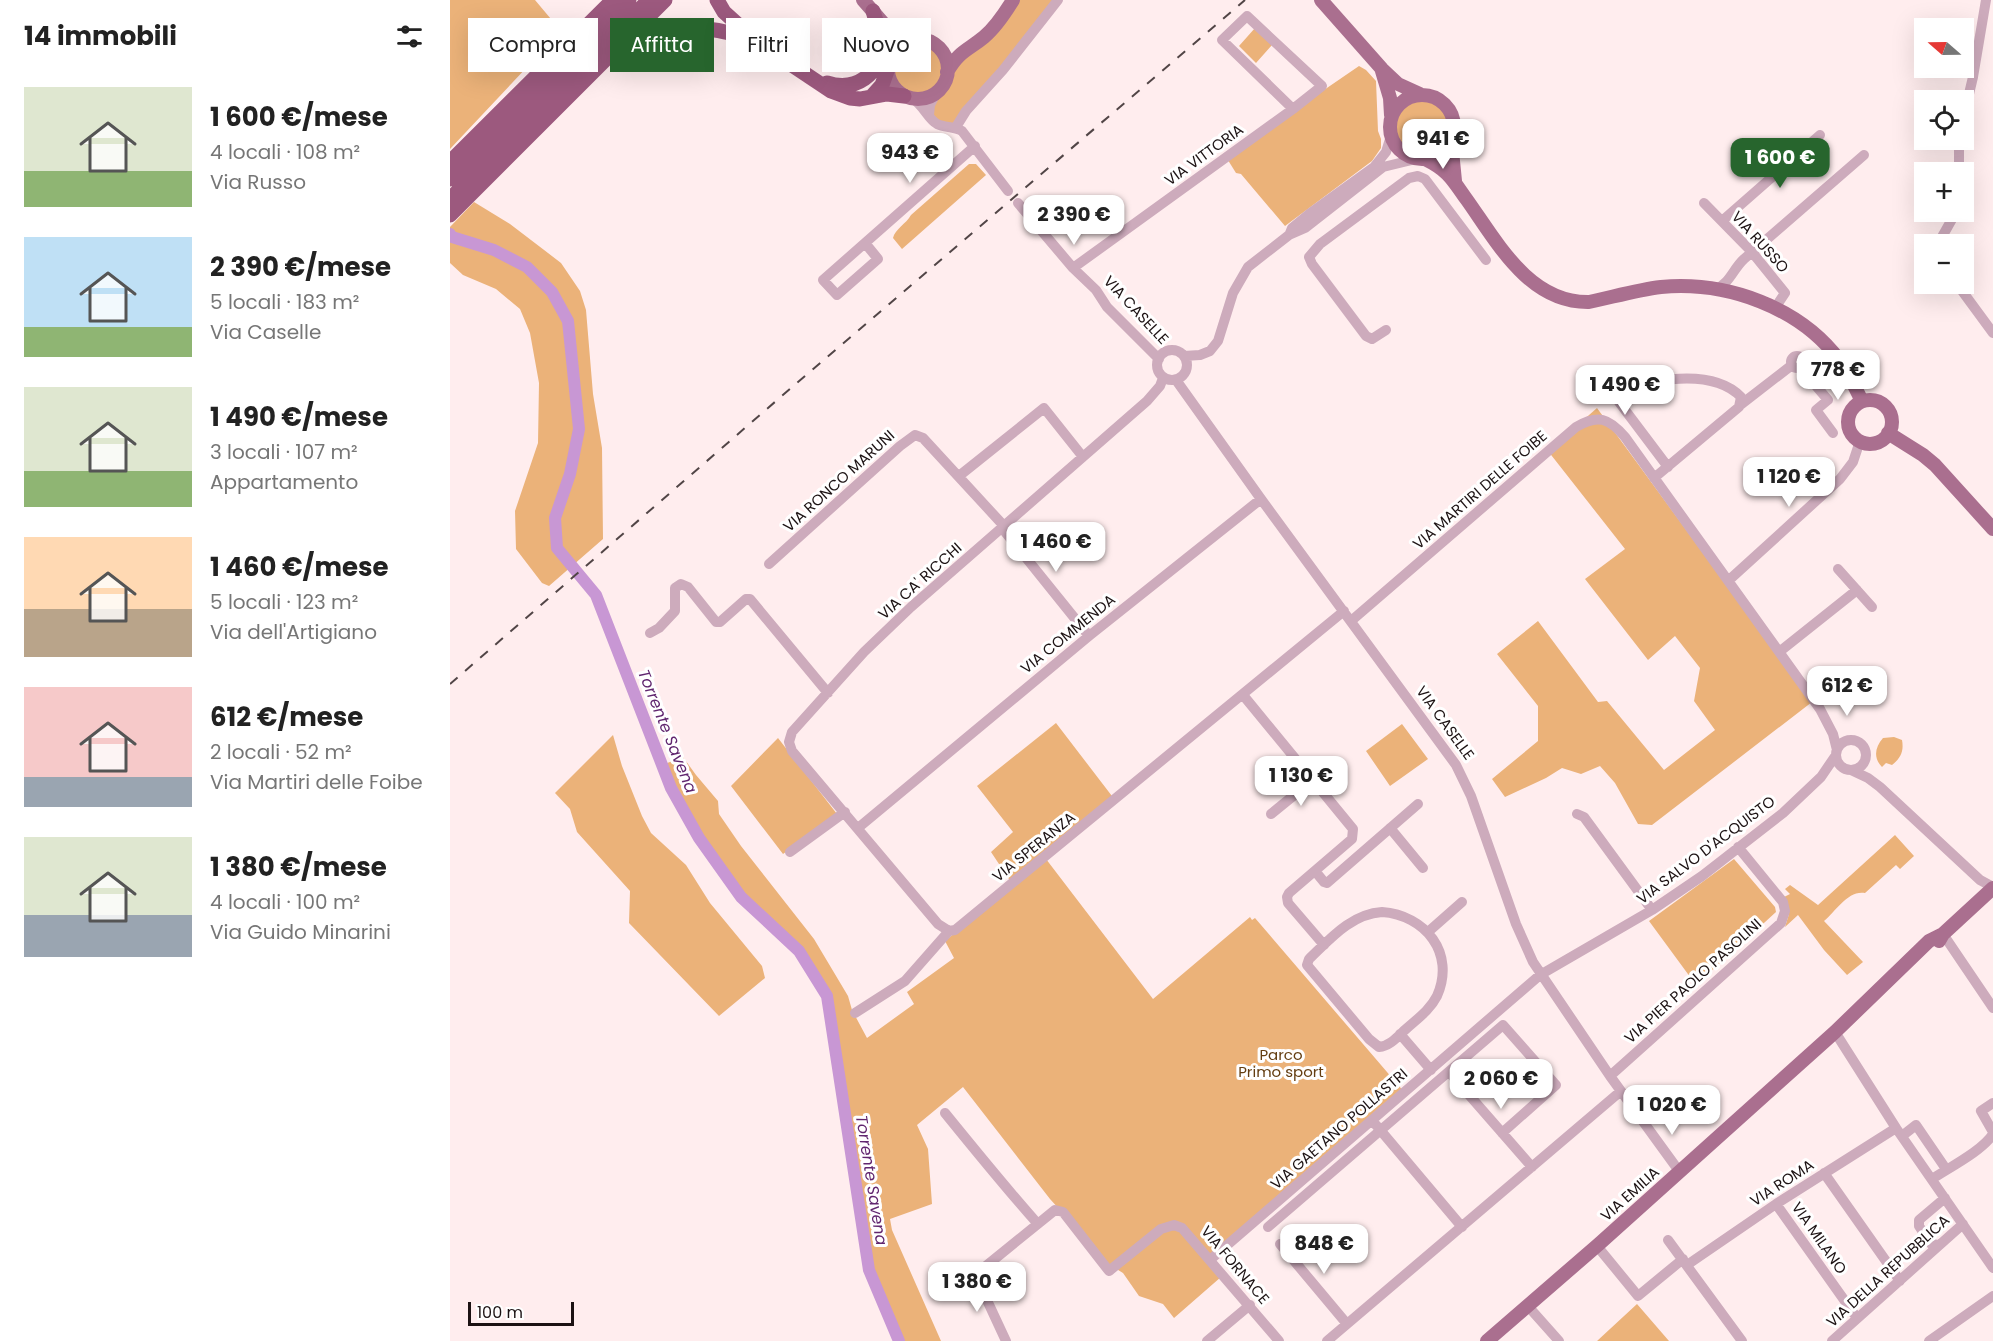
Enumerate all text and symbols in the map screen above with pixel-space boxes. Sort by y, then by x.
text: 14 immobili [24,18,177,54]
chip: Compra [468,18,598,72]
chip: Affitta [610,18,714,72]
chip: Filtri [726,18,810,72]
chip: Nuovo [822,18,931,72]
north arrow [1914,18,1974,78]
map controls [1914,18,1974,294]
icon: filters [393,20,426,53]
button: locate [1914,90,1974,150]
text: 1 600 €/mese [210,99,388,135]
icon: home [72,111,144,183]
street label: VIA VITTORIA [1160,119,1247,190]
pin: 941 € [1401,119,1485,170]
text: 941 € [1416,124,1470,152]
pin: 943 € [868,133,952,184]
text: 4 locali · 108 m² [210,138,360,166]
text: 943 € [881,138,939,166]
pin: 1 600 € [1725,138,1835,189]
text: 1 600 € [1745,143,1815,171]
button: + [1914,162,1974,222]
text: Via Russo [210,168,306,196]
pin: 2 390 € [1019,195,1129,246]
text: 2 390 € [1037,200,1111,228]
street label: VIA RUSSO [1727,206,1794,277]
button: − [1914,234,1974,294]
text: 2 390 €/mese [210,249,391,285]
icon: home [72,261,144,333]
street label: VIA CASELLE [1099,271,1174,349]
text: 5 locali · 183 m² [210,288,359,316]
text: Via Caselle [210,318,321,346]
pin: 778 € [1796,350,1880,401]
text: 778 € [1811,355,1865,383]
pin: 1 490 € [1570,365,1680,416]
text: 1 490 € [1590,370,1660,398]
text: 1 490 €/mese [210,399,388,435]
icon: home [72,411,144,483]
street label: VIA RONCO MARUNI [778,425,899,536]
street label: VIA MARTIRI DELLE FOIBE [1408,425,1551,554]
text: 3 locali · 107 m² [210,438,358,466]
pin: 1 120 € [1734,457,1844,508]
text: 1 120 € [1757,462,1821,490]
text: Appartamento [210,468,358,496]
pin: 1 460 € [1001,522,1111,573]
text: 1 460 € [1020,527,1092,555]
street label: VIA CA' RICCHI [873,537,966,624]
text: 1 460 €/mese [210,549,388,585]
icon: home [72,561,144,633]
text: 5 locali · 123 m² [210,588,358,616]
street label: VIA COMMENDA [1016,589,1119,678]
text: Via dell'Artigiano [210,618,377,646]
water label: Torrente Savena [632,666,703,797]
pin: 612 € [1805,666,1889,717]
text: 612 € [1821,671,1873,699]
street label: VIA CASELLE [1411,681,1479,764]
text: 612 €/mese [210,699,363,735]
icon: home [72,711,144,783]
text: 2 locali · 52 m² [210,738,352,766]
pin: 1 130 € [1246,756,1356,807]
text: 1 130 € [1269,761,1333,789]
text: Via Martiri delle Foibe [210,768,423,796]
street label: VIA SALVO D'ACQUISTO [1632,790,1779,909]
street label: VIA SPERANZA [988,807,1080,887]
text: 1 380 €/mese [210,849,387,885]
icon: home [72,861,144,933]
text: 4 locali · 100 m² [210,888,360,916]
street label: VIA PIER PAOLO PASOLINI [1620,913,1766,1048]
text: Via Guido Minarini [210,918,391,946]
park label: Parco Primo sport [1238,1044,1324,1082]
pin: 2 060 € [1446,1059,1556,1110]
street label: VIA GAETANO POLLASTRI [1266,1063,1412,1194]
text: 2 060 € [1464,1064,1538,1092]
pin: 1 020 € [1617,1085,1727,1136]
text: 1 020 € [1637,1090,1707,1118]
water label: Torrente Savena [850,1113,893,1247]
street label: VIA ROMA [1746,1154,1818,1211]
street label: VIA EMILIA [1596,1162,1664,1226]
street label: VIA MILANO [1787,1197,1852,1278]
street label: VIA DELLA REPUBBLICA [1821,1210,1954,1332]
street label: VIA FORNACE [1196,1221,1274,1308]
pin: 848 € [1282,1224,1366,1275]
text: 848 € [1294,1229,1354,1257]
pin: 1 380 € [922,1262,1032,1313]
text: 1 380 € [942,1267,1012,1295]
scale bar [468,1299,574,1326]
text: 100 m [477,1301,523,1324]

